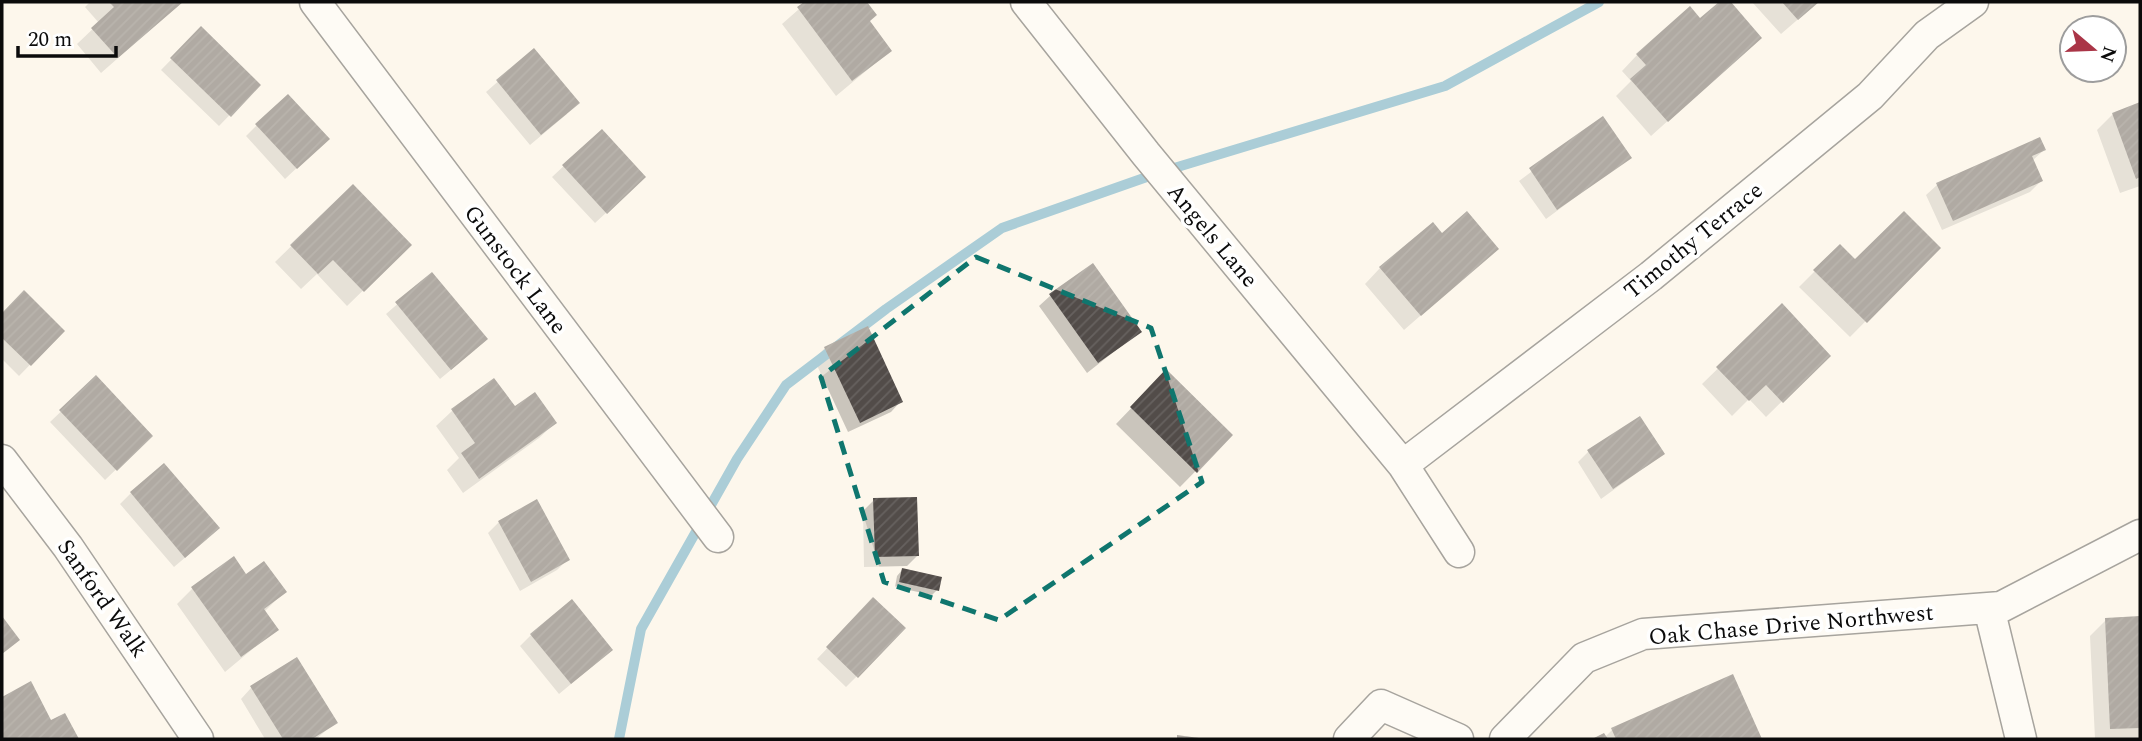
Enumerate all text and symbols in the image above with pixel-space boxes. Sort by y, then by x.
scale bar [18,14,116,58]
north arrow [2058,14,2128,84]
text: 20 m [28,24,72,56]
text: N [2091,42,2124,66]
street label: Timothy Terrace [1617,174,1771,308]
street label: Angels Lane [1158,176,1266,296]
street label: Gunstock Lane [454,198,575,342]
street label: Sanford Walk [48,532,156,666]
street label: Oak Chase Drive Northwest [1647,596,1935,655]

